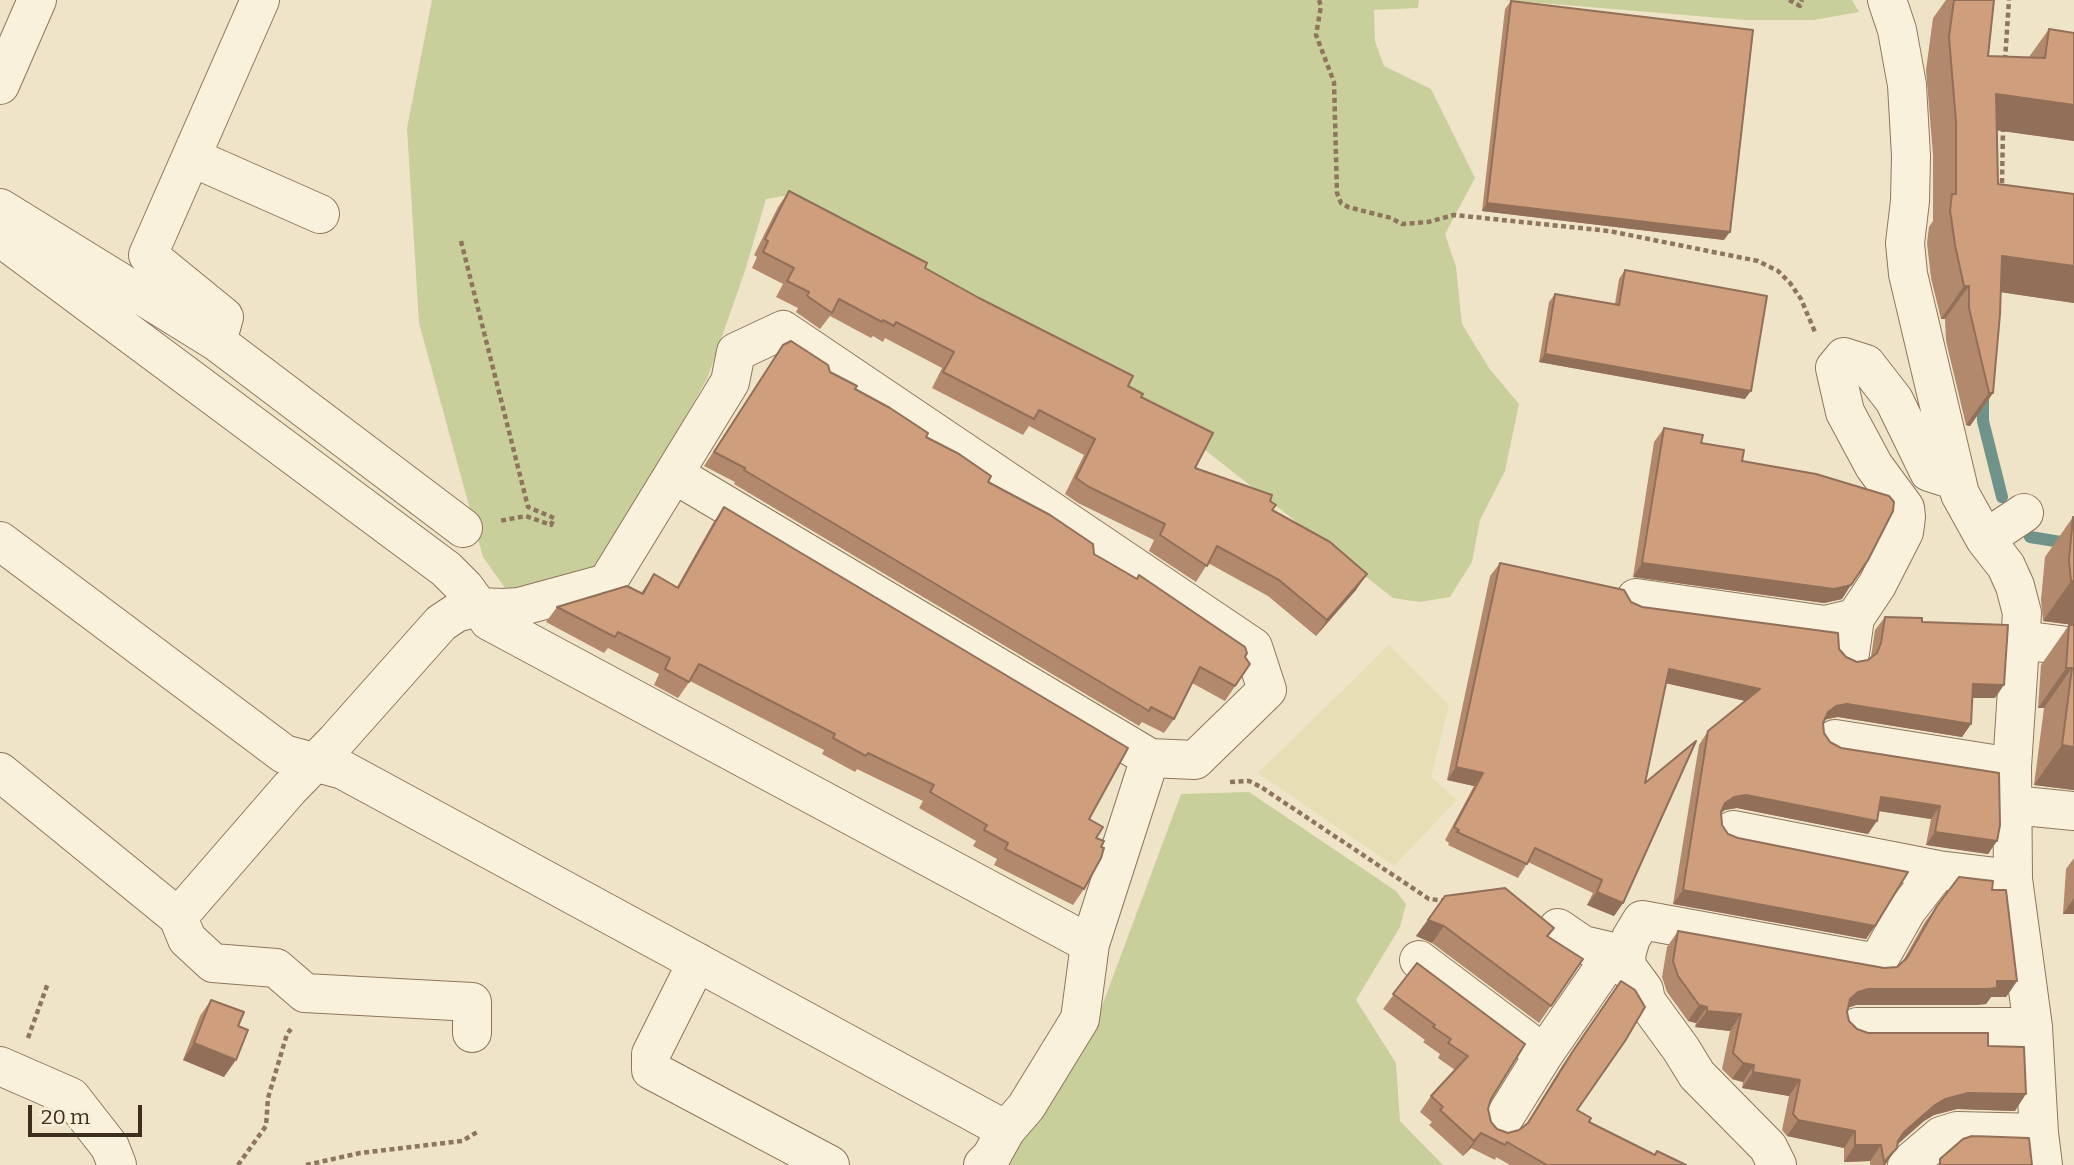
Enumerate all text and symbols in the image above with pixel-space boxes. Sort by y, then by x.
scale bar [32,1092,145,1136]
text: 20 m [41,1104,90,1130]

